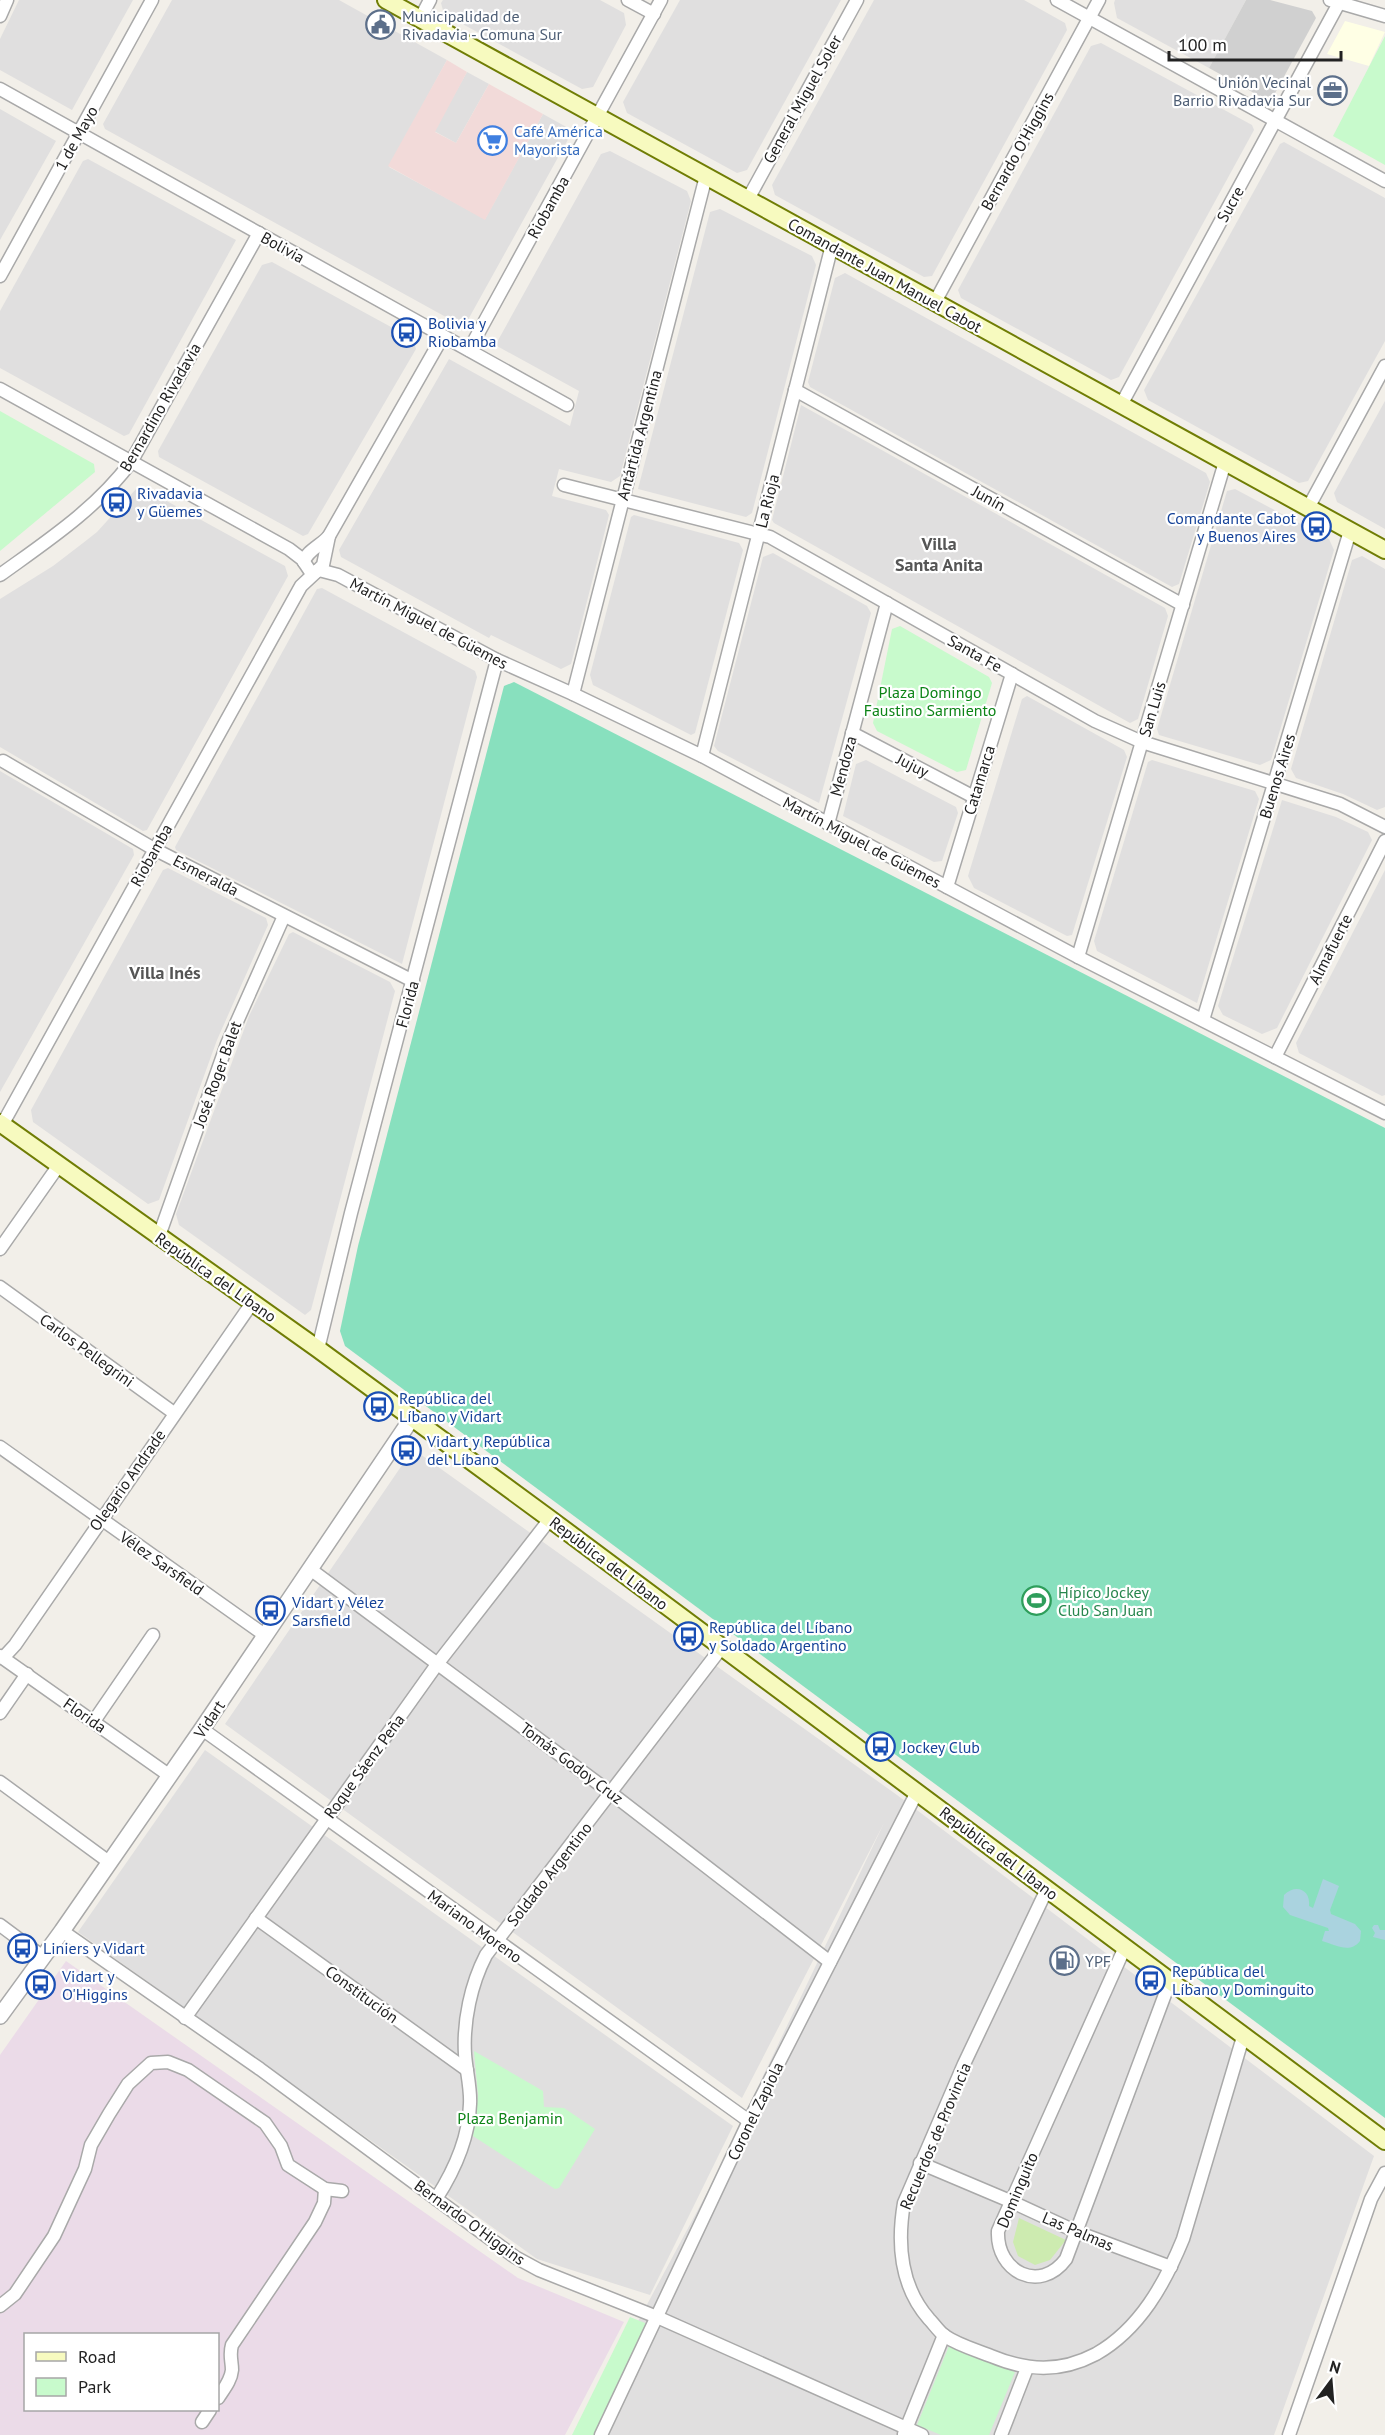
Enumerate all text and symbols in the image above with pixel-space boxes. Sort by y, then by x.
place label: Municipalidad de Rivadavia - Comuna Sur [402,6,563,44]
public building icon: Municipalidad de Rivadavia - Comuna Sur [365,9,397,41]
scale bar [1169,24,1342,62]
street label: General Miguel Soler [758,31,846,167]
text: 100 m [1178,33,1227,56]
place label: Unión Vecinal Barrio Rivadavia Sur [1173,72,1312,110]
office icon: Unión Vecinal Barrio Rivadavia Sur [1316,75,1348,107]
street label: Bernardo O'Higgins [976,88,1058,214]
street label: 1 de Mayo [50,102,102,174]
place label: Café América Mayorista [514,121,603,159]
supermarket icon: Café América Mayorista [477,124,509,156]
street label: Riobamba [523,172,573,242]
street label: Sucre [1212,183,1248,225]
street label: Comandante Juan Manuel Cabot [785,213,986,337]
street label: Bolivia [258,227,308,267]
place label: Bolivia y Riobamba [428,313,497,351]
bus stop icon: Bolivia y Riobamba [391,316,423,348]
street label: Bernardino Rivadavia [115,339,205,475]
street label: Antártida Argentina [612,368,666,502]
street label: La Rioja [751,472,783,530]
street label: Junín [968,480,1009,515]
place label: Rivadavia y Güemes [137,483,203,521]
bus stop icon: Rivadavia y Güemes [100,486,132,518]
place label: Comandante Cabot y Buenos Aires [1167,508,1297,546]
bus stop icon: Comandante Cabot y Buenos Aires [1301,511,1333,543]
district label: Villa Santa Anita [895,532,983,576]
street label: Martín Miguel de Güemes [347,573,512,673]
street label: Santa Fe [944,630,1006,676]
street label: San Luis [1134,679,1170,739]
park label: Plaza Domingo Faustino Sarmiento [864,682,996,720]
street label: Buenos Aires [1255,731,1299,821]
street label: Mendoza [825,734,861,798]
street label: Catamarca [959,743,999,817]
street label: Jujuy [893,748,933,782]
street label: Martín Miguel de Güemes [780,792,945,892]
street label: Riobamba [126,820,176,890]
street label: Esmeralda [170,850,242,900]
street label: Almafuerte [1304,911,1356,987]
district label: Villa Inés [128,961,201,984]
street label: Florida [391,978,423,1030]
street label: José Roger Balet [188,1018,246,1131]
street label: República del Líbano [152,1228,280,1326]
street label: Carlos Pellegrini [36,1309,138,1391]
place label: República del Líbano y Vidart [399,1388,502,1426]
bus stop icon: República del Líbano y Vidart [362,1391,394,1423]
street label: Olegario Andrade [85,1426,169,1534]
place label: Vidart y República del Líbano [426,1431,550,1469]
bus stop icon: Vidart y República del Líbano [390,1434,422,1466]
street label: República del Líbano [546,1512,672,1614]
street label: Vélez Sarsfield [115,1526,208,1599]
place label: Hípico Jockey Club San Juan [1058,1582,1153,1620]
sports icon: Hípico Jockey Club San Juan [1021,1585,1053,1617]
place label: Vidart y Vélez Sarsfield [291,1592,384,1630]
bus stop icon: Vidart y Vélez Sarsfield [255,1595,287,1627]
place label: República del Líbano y Soldado Argentino [709,1617,852,1655]
bus stop icon: República del Líbano y Soldado Argentino [672,1620,704,1652]
street label: Florida [60,1693,110,1737]
street label: Vidart [189,1696,229,1743]
street label: Roque Sáenz Peña [319,1710,409,1822]
street label: Tomás Godoy Cruz [516,1718,628,1808]
bus stop icon: Jockey Club [865,1731,897,1763]
place label: Jockey Club [901,1737,980,1757]
street label: República del Líbano [936,1802,1062,1904]
street label: Soldado Argentino [502,1818,596,1930]
street label: Mariano Moreno [424,1885,526,1967]
bus stop icon: Liniers y Vidart [6,1932,38,1964]
place label: Liniers y Vidart [43,1938,145,1958]
fuel station icon: YPF [1048,1945,1080,1977]
place label: YPF [1085,1951,1111,1971]
street label: Constitución [322,1961,402,2027]
place label: República del Líbano y Dominguito [1172,1961,1314,1999]
bus stop icon: República del Líbano y Dominguito [1135,1964,1167,1996]
place label: Vidart y O'Higgins [61,1966,128,2004]
bus stop icon: Vidart y O'Higgins [25,1969,57,2001]
street label: Coronel Zapiola [723,2058,787,2164]
street label: Recuerdos de Provincia [895,2060,975,2212]
park label: Plaza Benjamin [457,2108,563,2128]
street label: Dominguito [992,2149,1042,2231]
street label: Bernardo O'Higgins [411,2175,530,2269]
street label: Las Palmas [1039,2207,1117,2255]
legend [24,2333,219,2411]
text: Road [78,2345,116,2368]
north arrow [1301,2351,1361,2411]
text: N [1327,2356,1343,2378]
text: Park [78,2375,111,2398]

